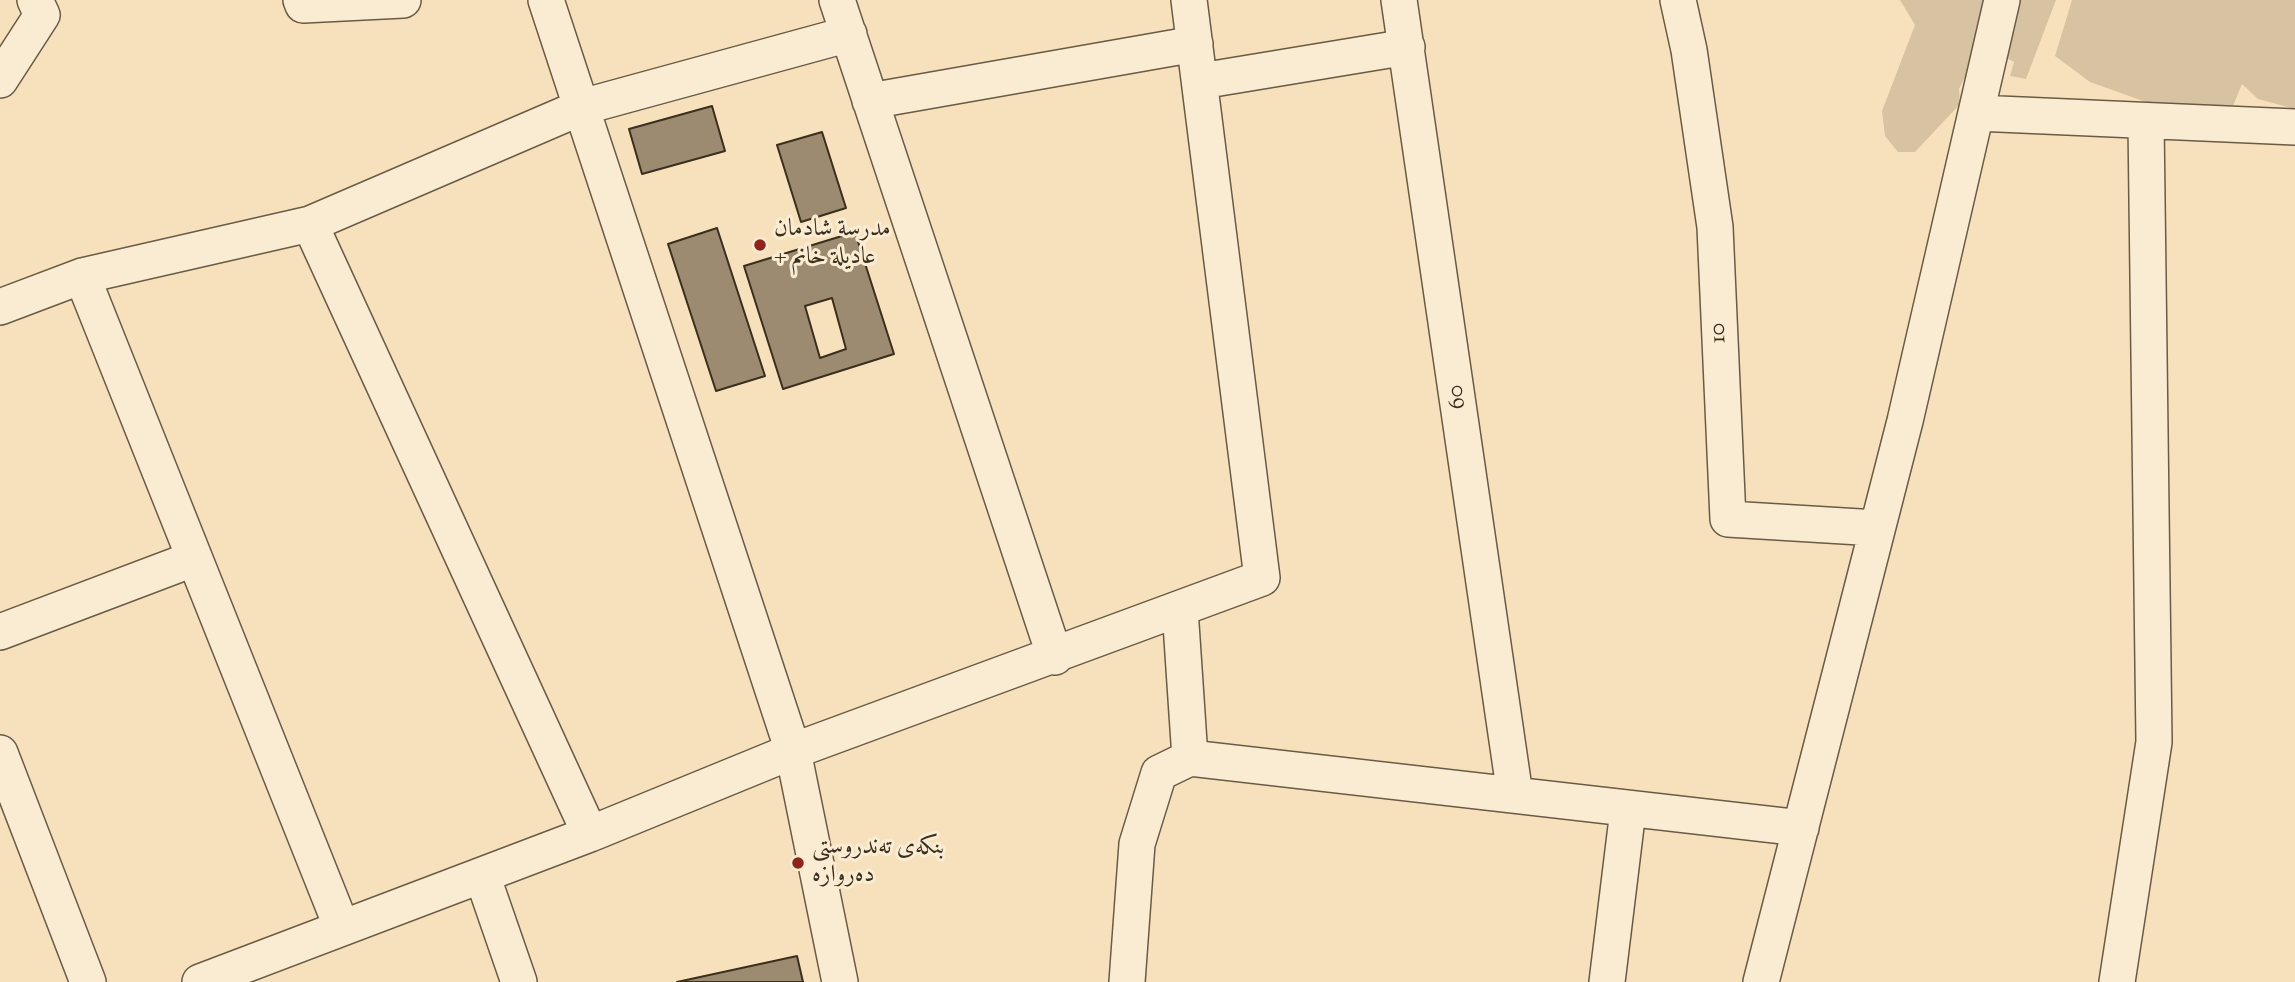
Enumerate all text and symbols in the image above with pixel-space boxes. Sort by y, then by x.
place label: مدرسة شادمان + عاديلة خانم [774,217,891,273]
marker: مدرسة شادمان + عاديلة خانم [752,237,768,253]
street label: 10 [1705,322,1735,344]
street label: 09 [1441,383,1473,411]
place label: بنکەی تەندروستی دەروازە [812,835,944,891]
marker: بنکەی تەندروستی دەروازە [790,855,806,871]

